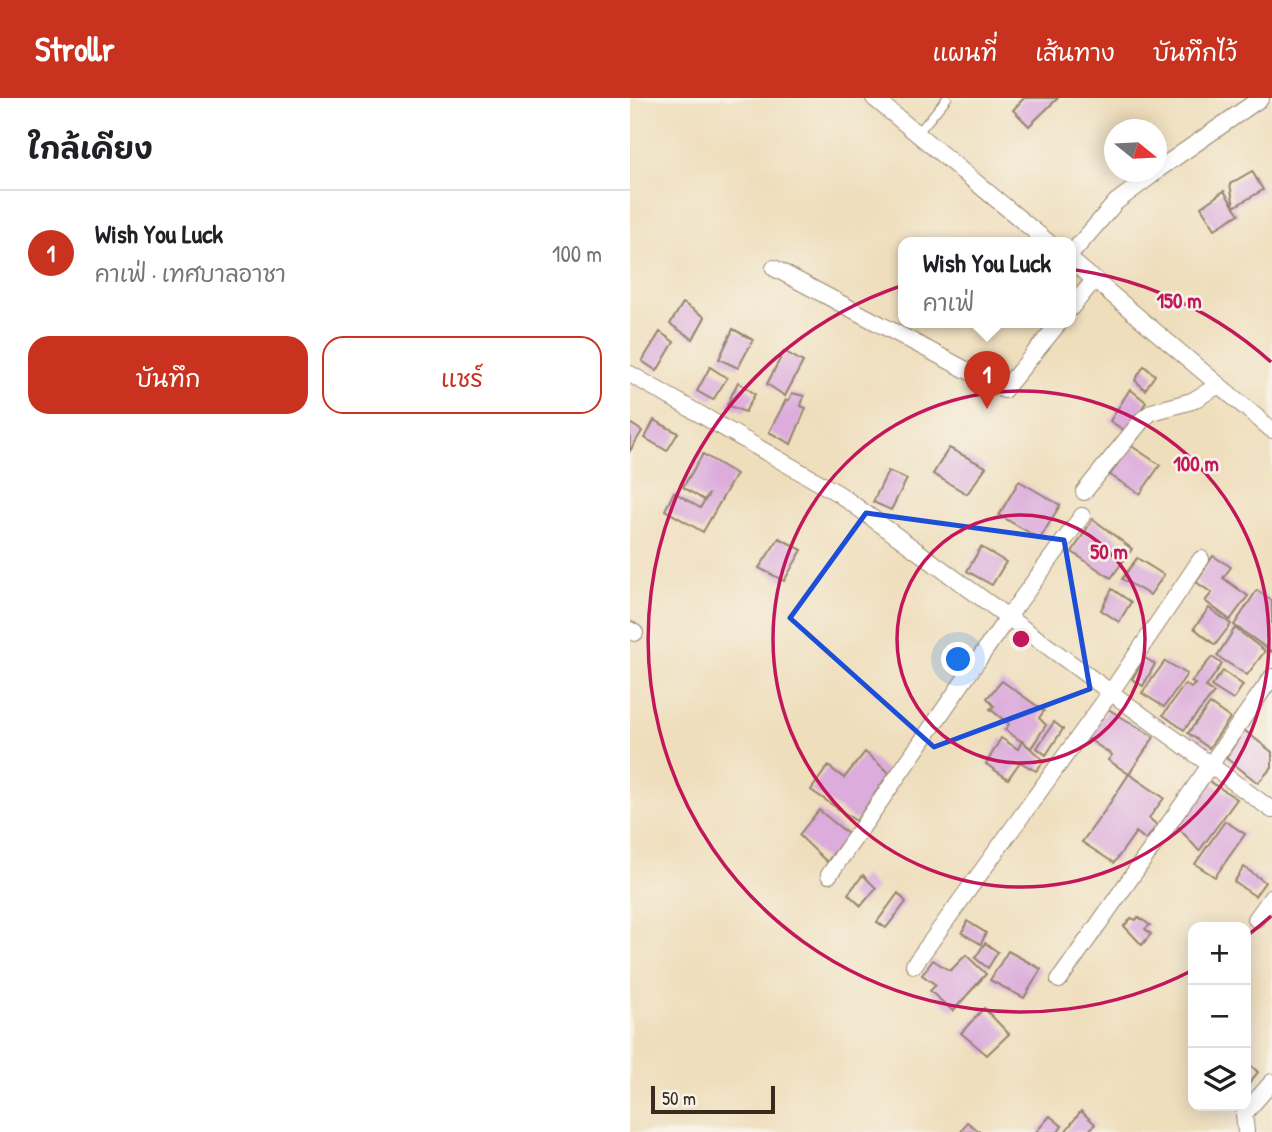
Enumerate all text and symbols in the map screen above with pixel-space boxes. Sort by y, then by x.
text: Strollr [35,27,114,71]
text: แผนที่ [932,36,997,68]
text: เส้นทาง [1035,36,1115,68]
text: บันทึกไว้ [1153,36,1237,68]
north arrow [1104,119,1167,182]
text: ใกล้เคียง [28,128,153,168]
text: Wish You Luck [95,216,223,251]
popup [898,237,1076,328]
text: 1 [47,238,55,269]
text: 100 m [552,238,602,269]
text: Wish You Luck [923,245,1051,280]
text: คาเฟ่ · เทศบาลอาชา [95,258,286,289]
text: 150 m [1156,286,1202,315]
text: คาเฟ่ [923,287,974,318]
button: บันทึก [28,336,308,414]
button: แชร์ [322,336,602,414]
pin: 1 [964,351,1010,409]
text: 100 m [1173,449,1219,478]
text: 50 m [1090,537,1128,566]
centre of rings [1009,627,1033,651]
your location [941,642,975,676]
map controls [1188,922,1251,1111]
button: + [1188,922,1251,985]
button: − [1188,985,1251,1048]
button: layers [1188,1048,1251,1111]
scale bar [651,1083,775,1115]
text: 50 m [662,1085,696,1111]

